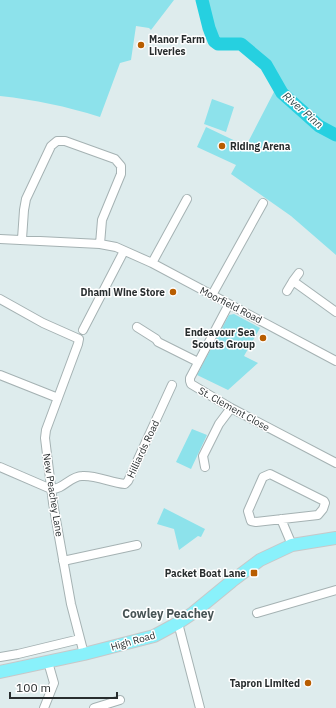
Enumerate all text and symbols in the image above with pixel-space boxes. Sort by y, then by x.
place label: Manor Farm Liveries [149,33,205,58]
marker: Manor Farm Liveries [136,40,146,50]
water label: River Pinn [280,89,326,131]
place label: Riding Arena [230,140,291,153]
marker: Riding Arena [217,141,227,151]
street label: Moorfield Road [198,284,264,326]
place label: Dhami Wine Store [80,286,165,299]
marker: Dhami Wine Store [168,287,178,297]
place label: Endeavour Sea Scouts Group [185,326,255,351]
marker: Endeavour Sea Scouts Group [258,333,268,343]
street label: St. Clement Close [196,384,272,434]
street label: Hilliards Road [124,418,162,480]
street label: New Peachey Lane [40,452,66,538]
place label: Packet Boat Lane [165,567,246,580]
marker: Packet Boat Lane [249,568,259,578]
district label: Cowley Peachey [122,606,214,621]
street label: High Road [109,628,157,654]
scale bar [10,674,117,700]
place label: Tapron Limited [230,677,300,690]
marker: Tapron Limited [303,678,313,688]
text: 100 m [16,680,51,695]

